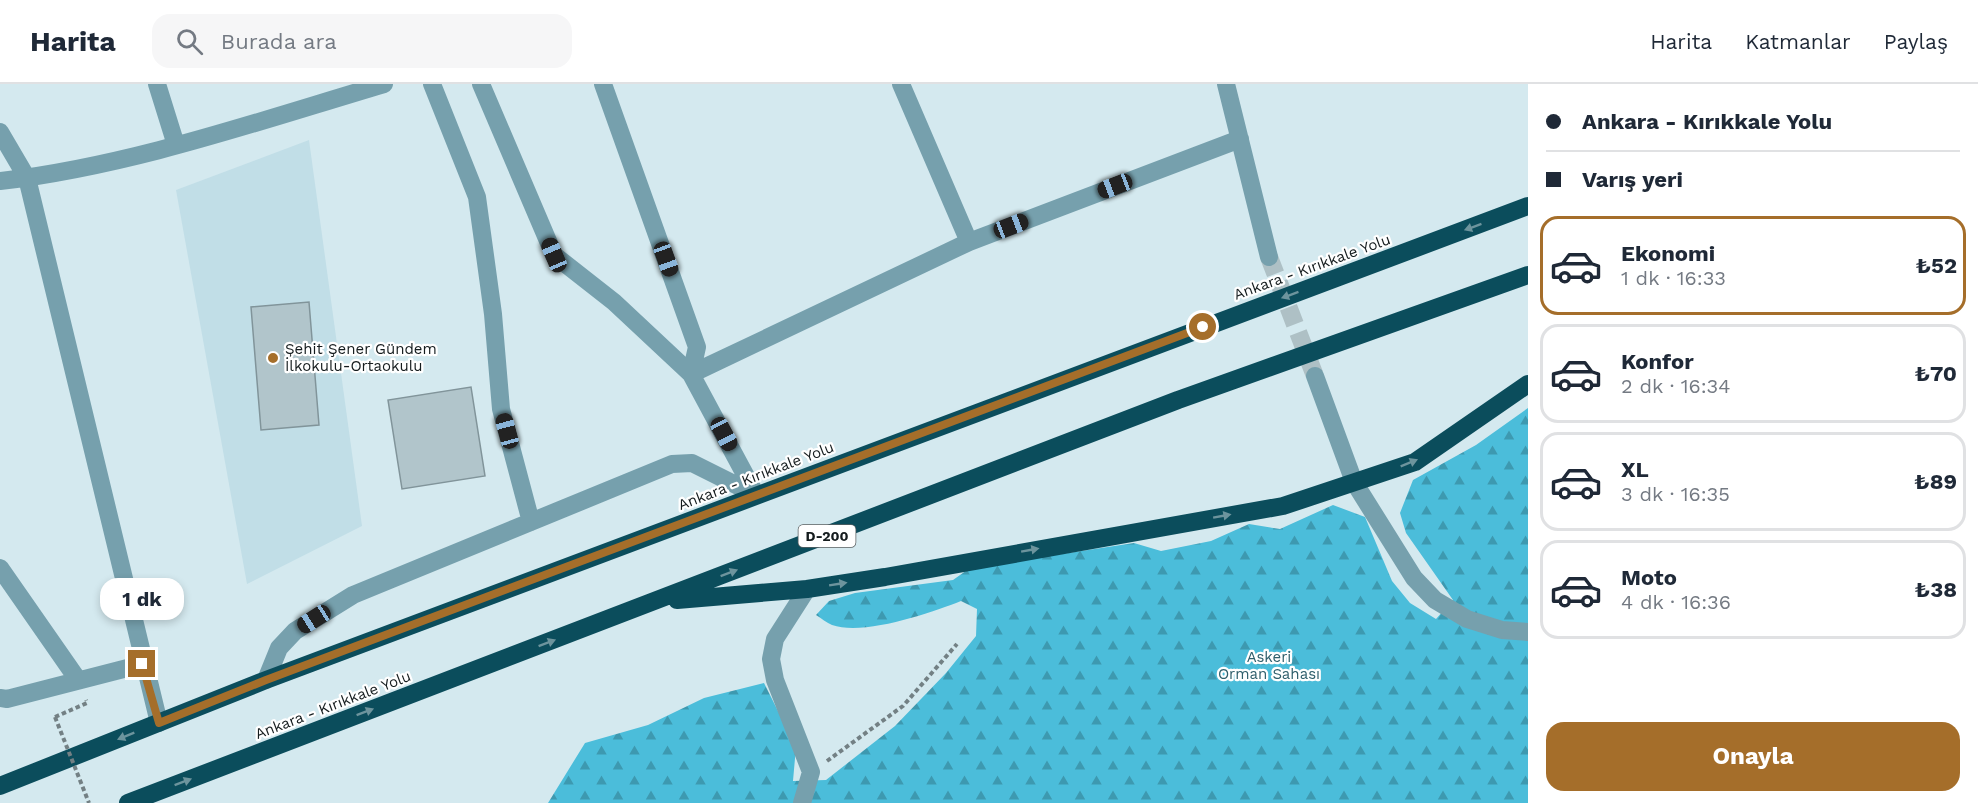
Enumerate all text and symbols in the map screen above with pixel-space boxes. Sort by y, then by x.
search box [152,14,572,68]
text: Harita [30,25,116,58]
icon: search [173,25,206,58]
text: Burada ara [221,29,337,54]
text: Harita [1650,29,1712,54]
text: Katmanlar [1745,29,1851,54]
text: Paylaş [1884,29,1948,54]
text: Ankara - Kırıkkale Yolu [1582,109,1832,134]
text: Varış yeri [1582,167,1683,192]
car [1095,171,1135,201]
car [991,211,1031,241]
one-way arrow [1464,222,1482,232]
street label: Ankara - Kırıkkale Yolu [1231,230,1393,304]
car [539,235,569,275]
car [651,239,681,279]
icon: car [1549,239,1603,293]
text: Ekonomi [1621,241,1715,266]
text: ₺52 [1915,253,1957,278]
text: 1 dk · 16:33 [1621,266,1726,290]
one-way arrow [1281,290,1299,300]
route start [1189,313,1216,340]
place label: Şehit Şener Gündem İlkokulu-Ortaokulu [285,340,437,375]
icon: car [1549,347,1603,401]
text: Konfor [1621,349,1694,374]
marker: Şehit Şener Gündem İlkokulu-Ortaokulu [266,351,280,365]
text: ₺70 [1914,361,1957,386]
text: 2 dk · 16:34 [1621,374,1730,398]
car [494,411,520,451]
car [708,414,740,454]
street label: Ankara - Kırıkkale Yolu [676,438,836,514]
icon: car [1549,455,1603,509]
text: XL [1621,457,1649,482]
one-way arrow [1400,458,1418,467]
text: ₺89 [1914,469,1957,494]
text: 3 dk · 16:35 [1621,482,1730,506]
one-way arrow [1213,512,1232,521]
road number: D-200 [798,525,856,547]
one-way arrow [1021,546,1040,555]
icon: car [1549,563,1603,617]
text: Moto [1621,565,1677,590]
one-way arrow [720,568,738,578]
callout: 1 dk [100,577,184,619]
text: ₺38 [1915,577,1957,602]
one-way arrow [829,579,848,588]
text: 1 dk [122,587,162,611]
text: 4 dk · 16:36 [1621,590,1731,614]
car [294,602,334,636]
one-way arrow [538,638,556,647]
park label: Askeri Orman Sahası [1218,648,1320,683]
route end [128,650,155,677]
street label: Ankara - Kırıkkale Yolu [253,667,413,743]
one-way arrow [356,707,374,717]
button: Onayla [1546,722,1960,791]
one-way arrow [117,731,135,741]
one-way arrow [174,777,192,787]

